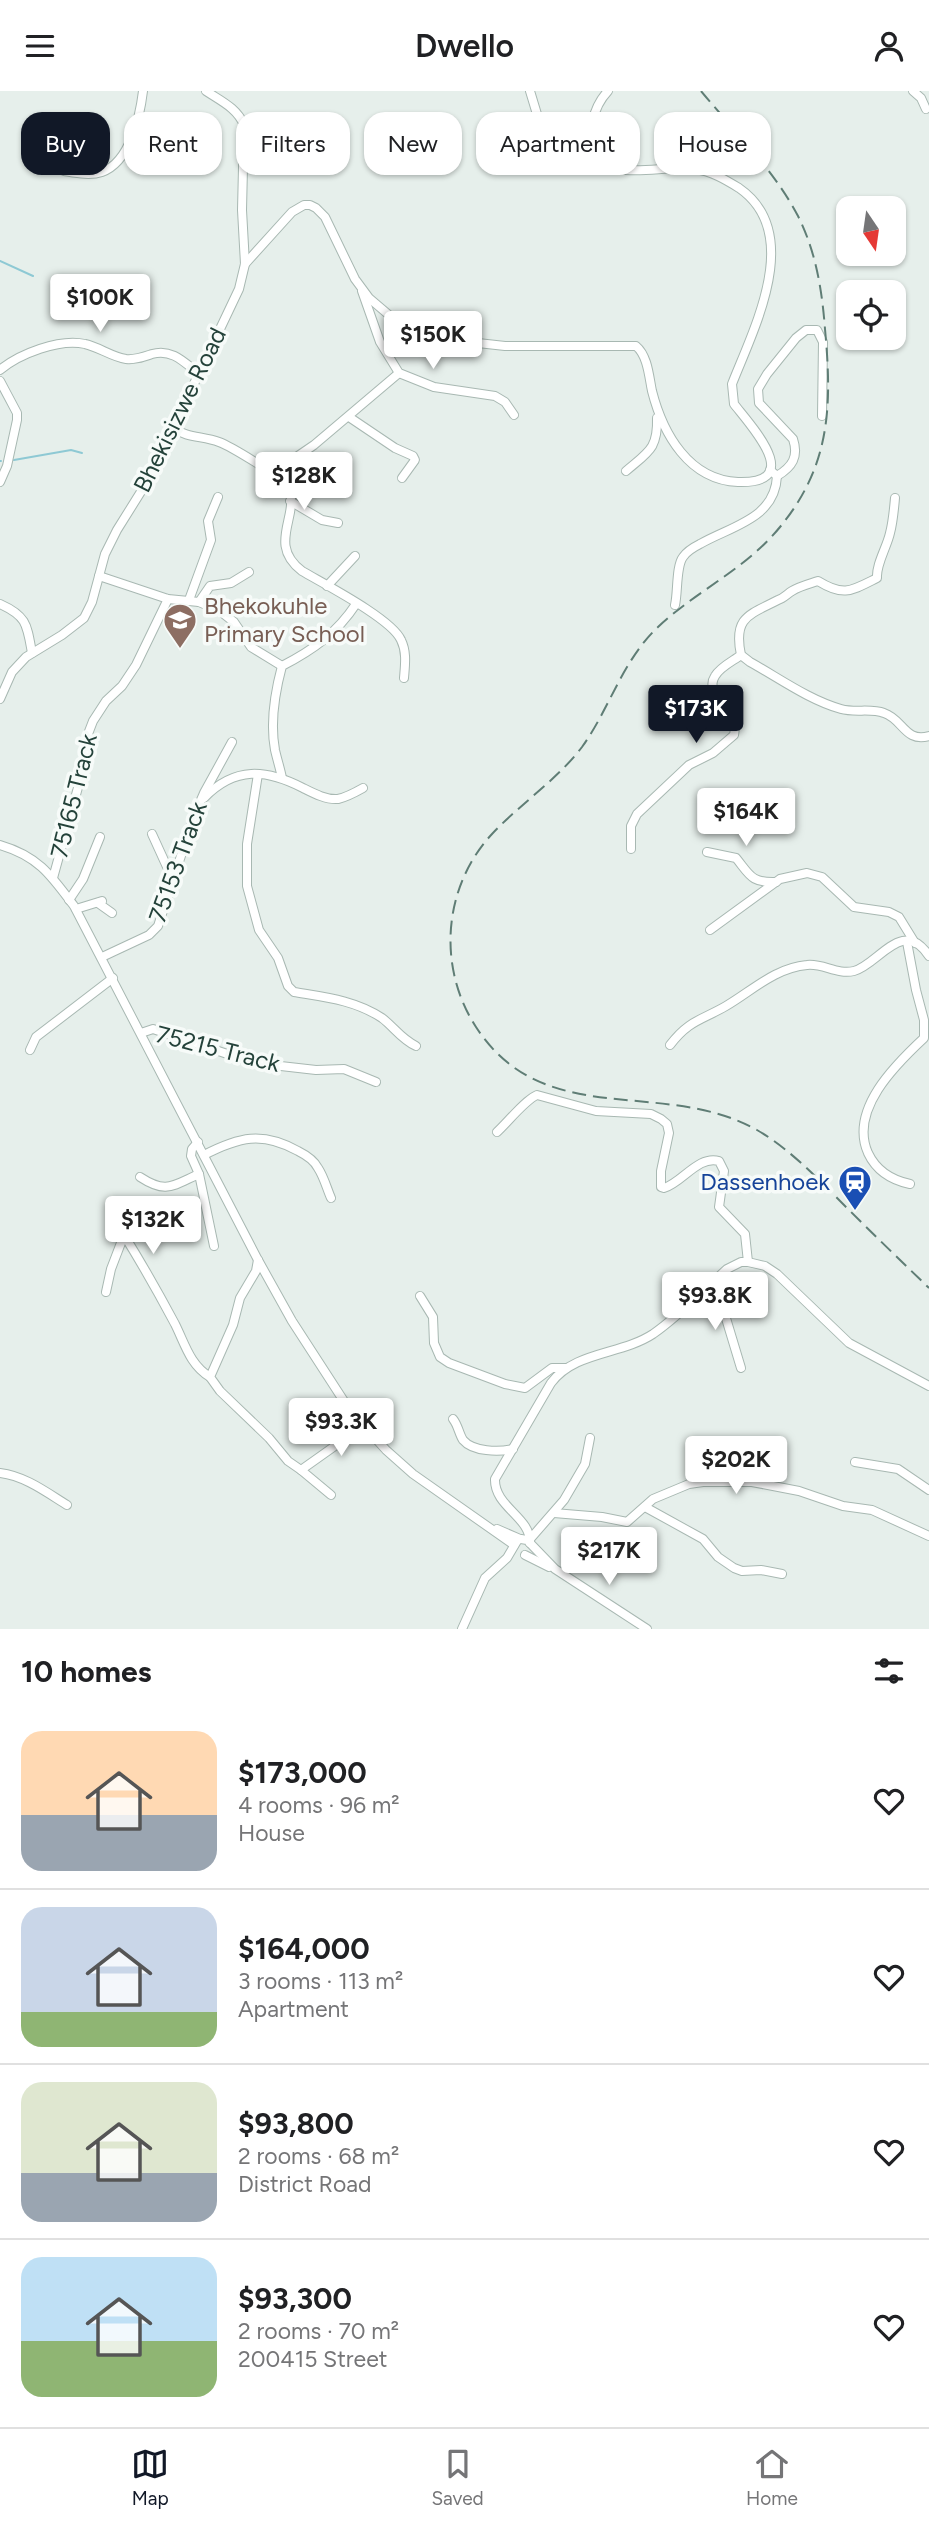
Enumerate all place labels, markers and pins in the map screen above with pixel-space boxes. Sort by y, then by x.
pin: $100K [51,275,149,334]
pin: $150K [384,311,482,371]
pin: $128K [255,453,353,512]
place label: Bhekokuhle Primary School [204,591,365,648]
school or university icon: Bhekokuhle Primary School [161,601,199,650]
pin: $173K [647,685,745,745]
pin: $164K [697,789,795,848]
station icon: Dassenhoek [836,1163,874,1212]
place label: Dassenhoek [700,1167,830,1196]
pin: $132K [104,1197,202,1256]
pin: $93.8K [658,1273,772,1332]
pin: $93.3K [284,1399,398,1458]
pin: $202K [687,1437,785,1496]
pin: $217K [560,1527,658,1587]

